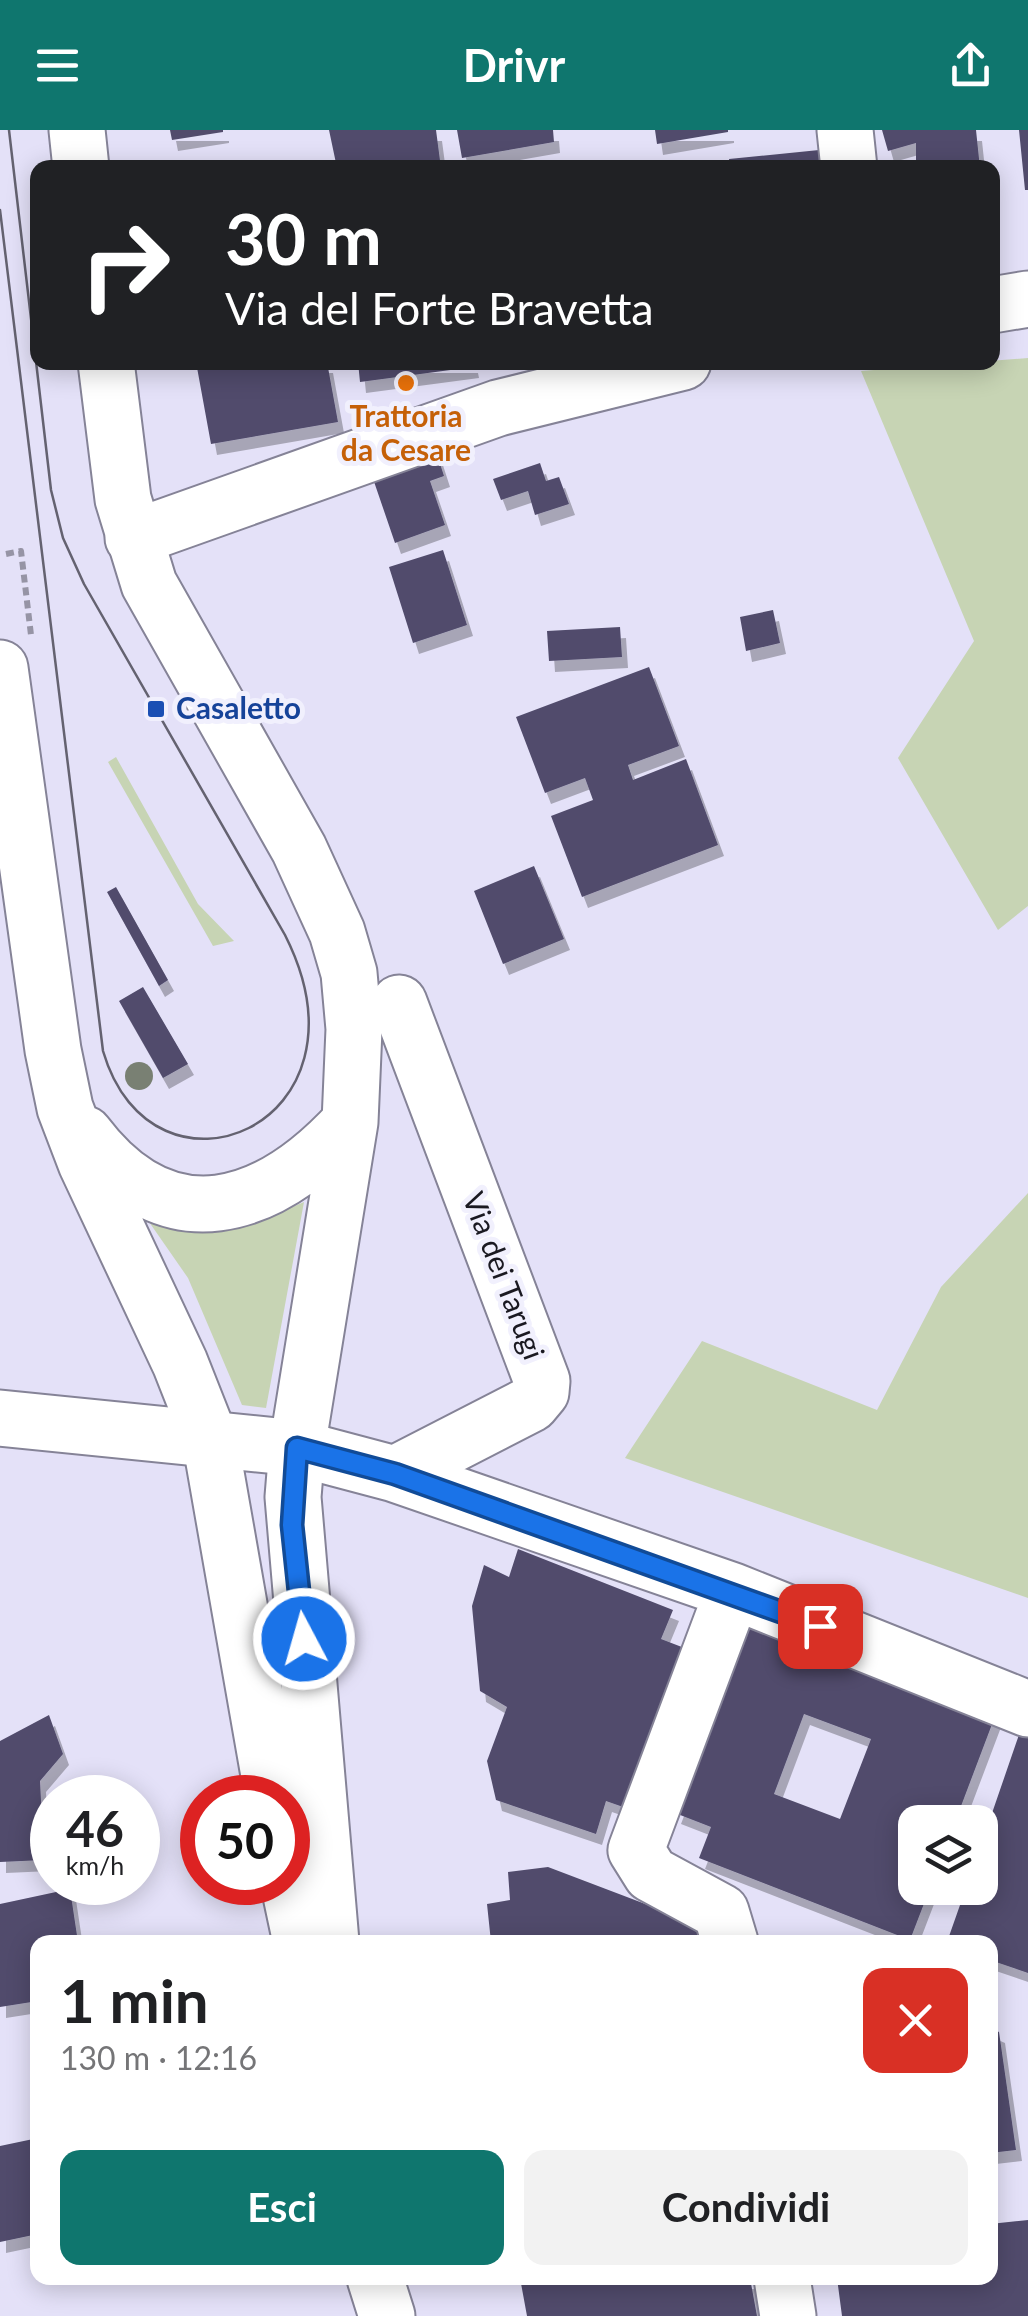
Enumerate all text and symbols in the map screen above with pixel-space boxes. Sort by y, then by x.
icon: menu [30,38,85,93]
text: Drivr [463,38,565,92]
icon: share [943,38,998,93]
text: 30 m [225,196,382,280]
icon: right [60,200,190,330]
text: Via del Forte Bravetta [225,281,654,335]
marker: Trattoria da Cesare [395,372,417,394]
place label: Trattoria da Cesare [341,397,471,467]
place label: Casaletto [176,689,301,725]
marker: Casaletto [145,698,167,720]
street label: Via dei Tarugi [456,1187,553,1364]
pin [778,1584,863,1669]
position arrow [252,1587,356,1691]
icon: arrive [793,1599,848,1654]
speed limit sign: 50 [180,1775,310,1905]
text: 46 [66,1798,124,1858]
map controls [898,1805,998,1905]
button: layers [898,1805,998,1905]
text: km/h [66,1850,124,1880]
text: 1 min [60,1964,209,2036]
button: close [863,1968,968,2073]
text: 130 m · 12:16 [60,2038,257,2077]
button: Esci [60,2150,504,2265]
button: Condividi [524,2150,968,2265]

